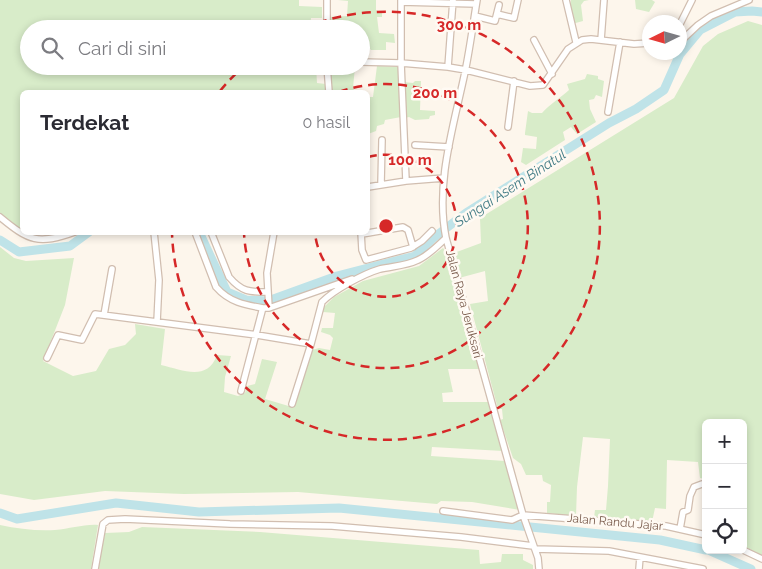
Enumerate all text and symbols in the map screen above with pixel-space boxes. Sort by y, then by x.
north arrow [642,15,687,60]
text: 300 m [437,16,481,34]
search box [20,20,370,75]
icon: search [38,34,66,62]
text: Cari di sini [78,37,166,59]
text: 200 m [413,84,457,102]
text: Terdekat [40,110,129,135]
text: 0 hasil [303,113,350,132]
water label: Sungai Asem Binatul [450,146,569,231]
text: 100 m [388,151,432,169]
centre of rings [377,217,395,235]
street label: Jalan Raya Jeruksari [443,248,485,360]
map controls [702,419,747,554]
button: + [702,419,747,464]
button: − [702,464,747,509]
button: locate [702,509,747,554]
street label: Jalan Randu Jajar [566,511,664,533]

